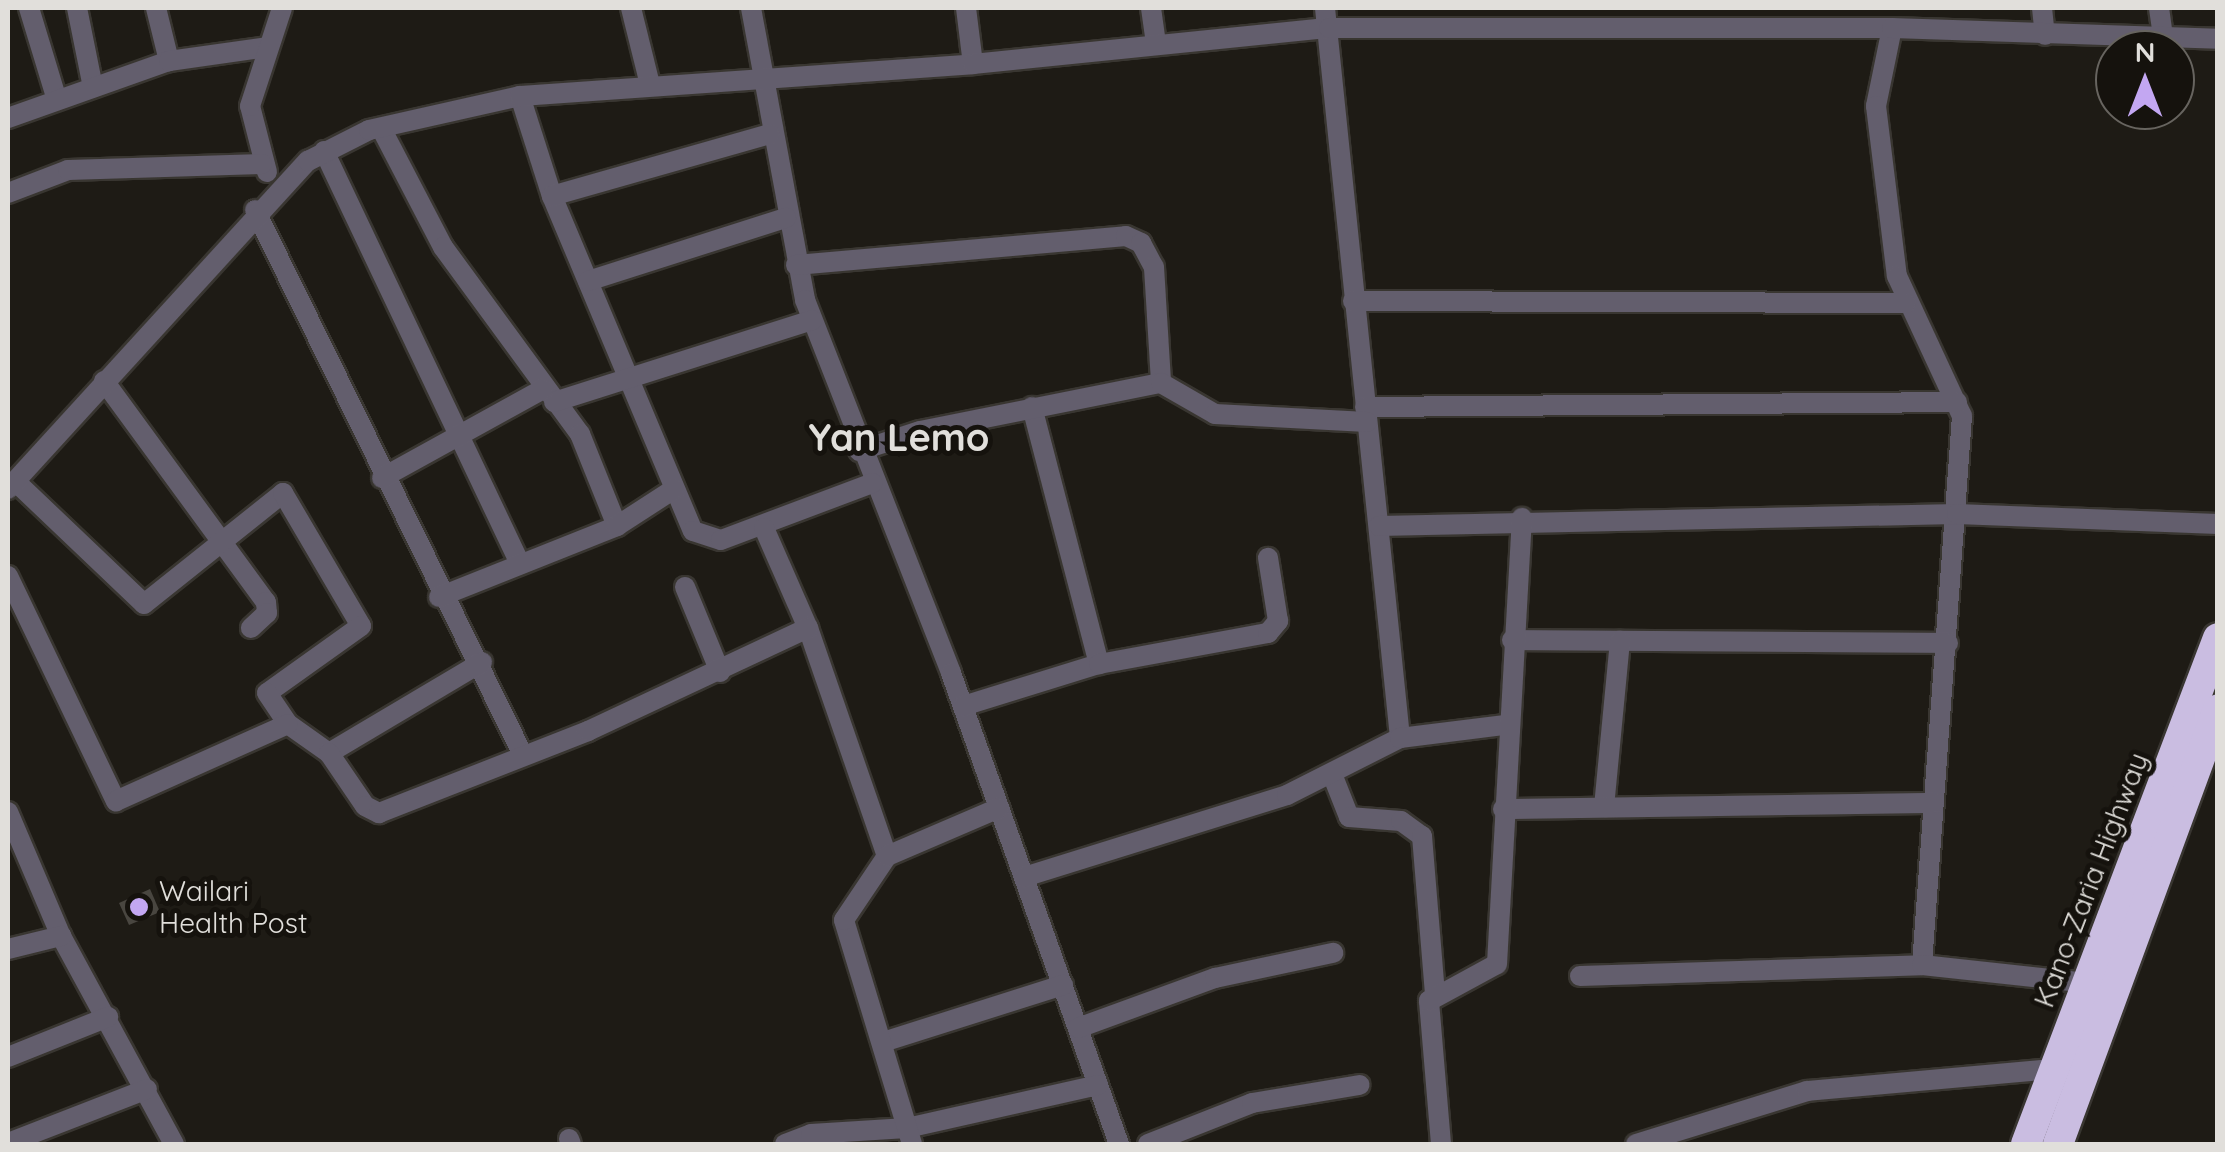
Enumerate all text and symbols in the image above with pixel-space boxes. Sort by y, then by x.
north arrow [2095,30,2195,130]
text: N [2135,34,2155,69]
district label: Yan Lemo [808,415,990,461]
street label: Kano-Zaria Highway [2027,748,2155,1012]
place label: Wailari Health Post [159,874,307,940]
marker: Wailari Health Post [128,896,150,918]

